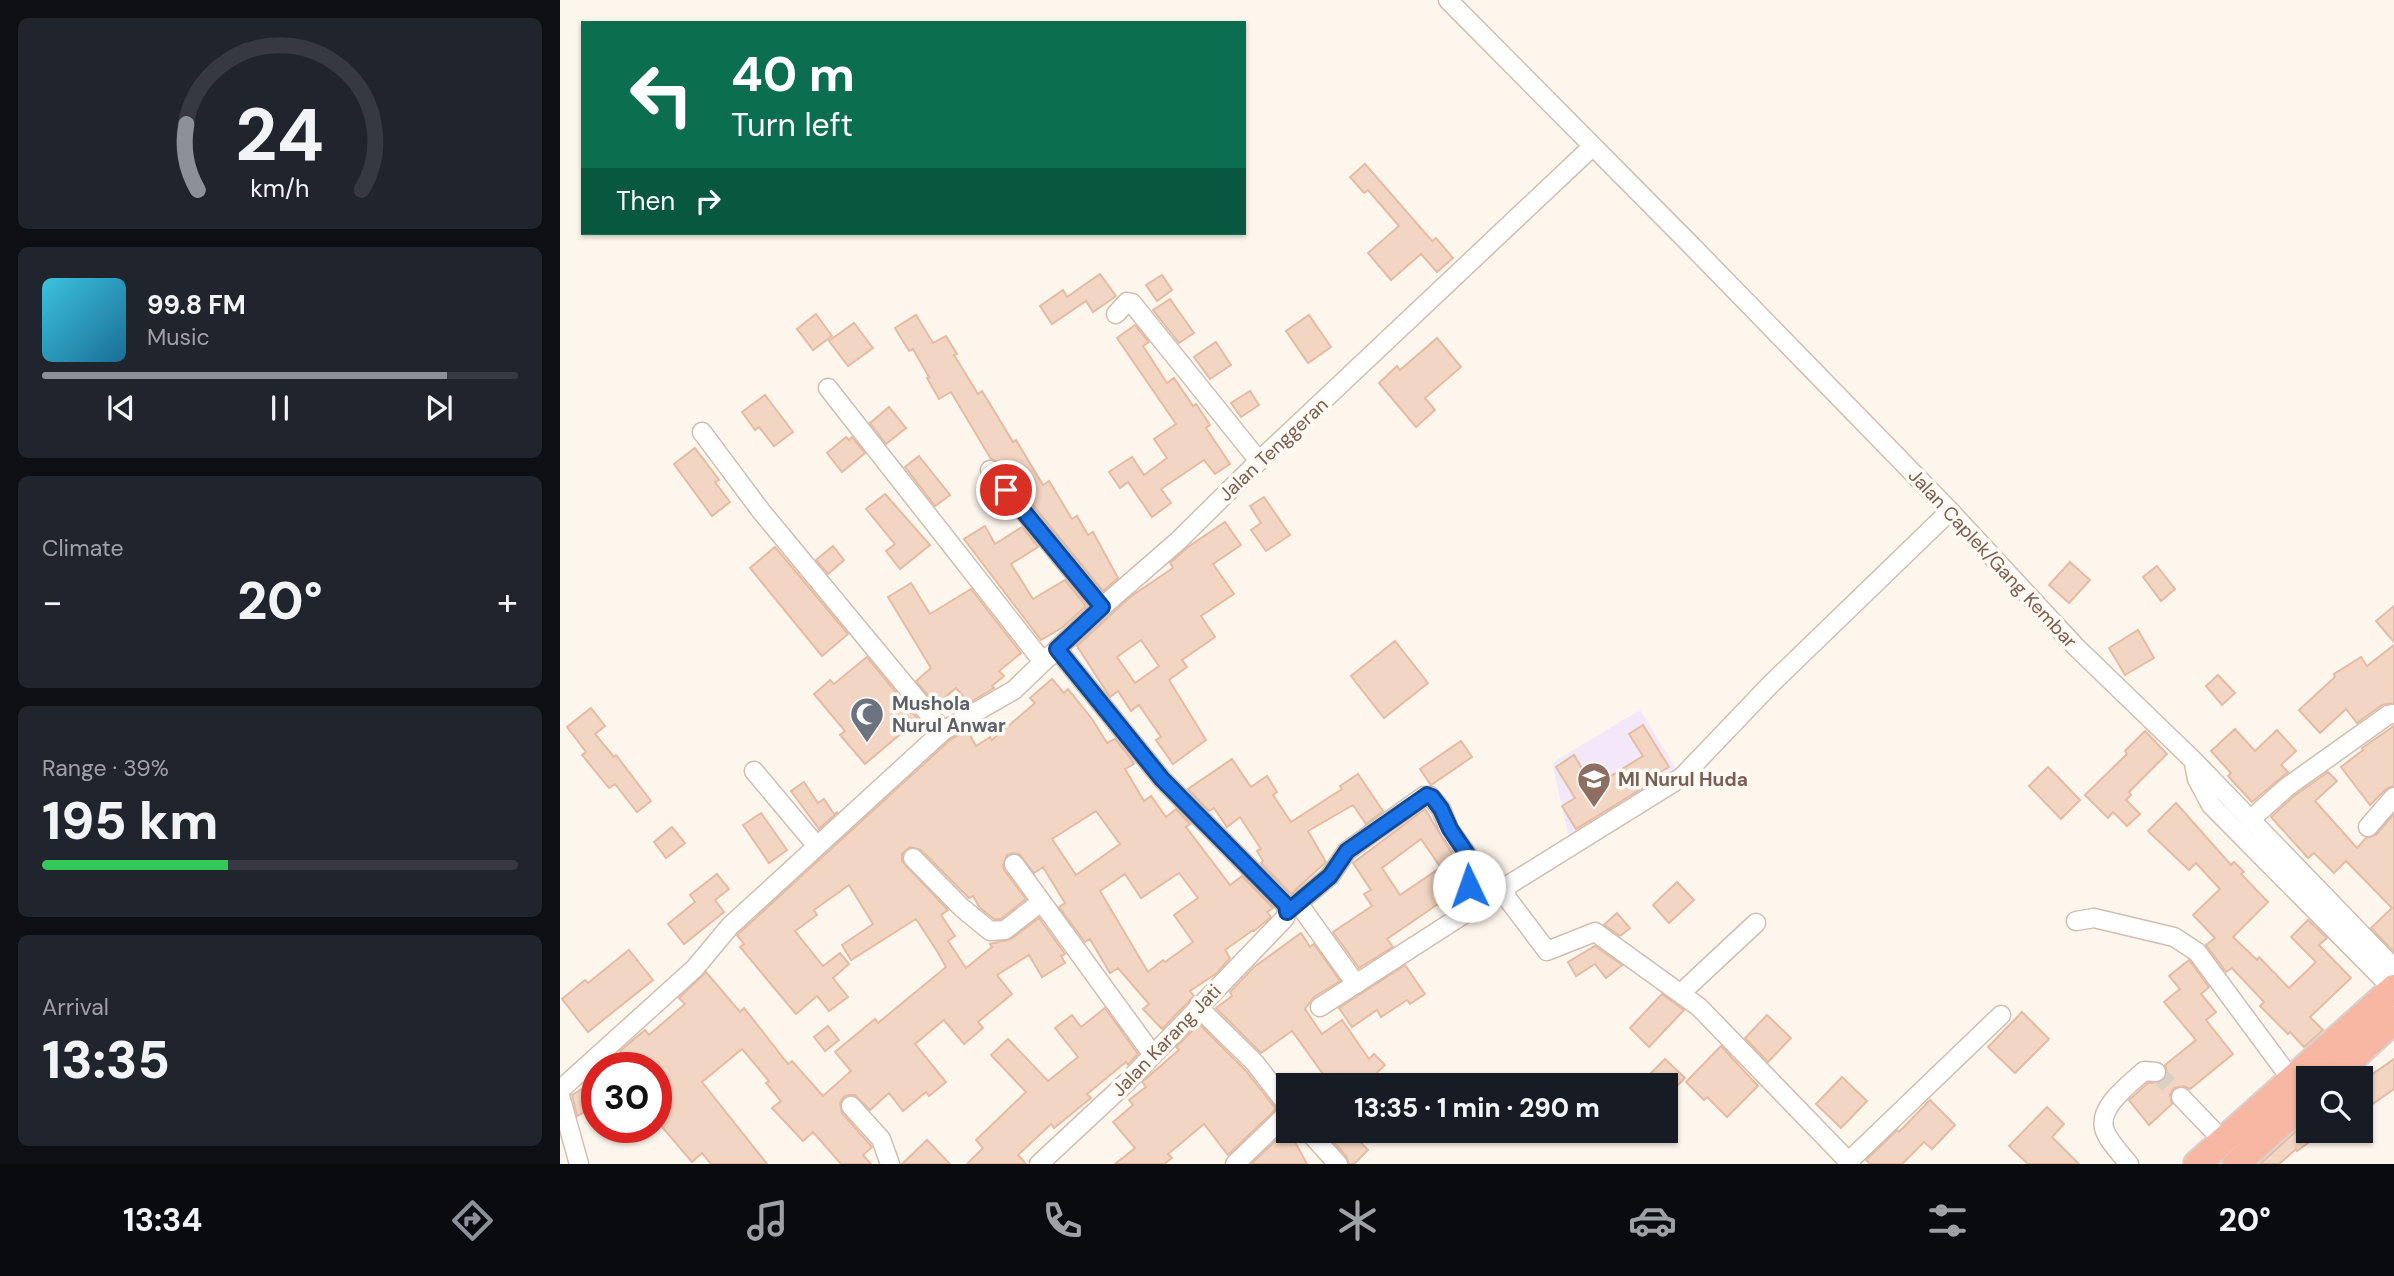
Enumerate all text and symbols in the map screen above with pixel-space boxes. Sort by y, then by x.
text: 40 m [731,42,855,106]
icon: left [616,49,707,140]
text: 24 [236,88,324,183]
text: Turn left [731,104,853,146]
text: km/h [250,171,310,204]
icon: right [689,182,727,220]
text: Then [616,184,675,218]
text: 99.8 FM [147,288,246,322]
text: Music [147,322,210,352]
icon: previous [102,389,140,427]
icon: pause [261,389,299,427]
icon: next [420,389,458,427]
street label: Jalan Tenggeran [1213,392,1333,507]
pin [976,460,1036,520]
street label: Jalan Caplek/Gang Kembar [1903,463,2082,653]
icon: arrive [987,471,1025,509]
text: Climate [42,533,124,563]
text: 20° [237,567,323,635]
text: − [42,577,63,627]
text: + [497,577,518,627]
place label: Mushola Nurul Anwar [892,691,1006,738]
mosque icon: Mushola Nurul Anwar [848,695,886,744]
text: Range · 39% [42,753,169,783]
school or university icon: MI Nurul Huda [1575,760,1613,809]
place label: MI Nurul Huda [1618,767,1748,792]
text: 195 km [42,787,218,855]
position arrow [1432,849,1506,923]
street label: Jalan Karang Jati [1106,979,1226,1102]
text: Arrival [42,992,109,1022]
text: 13:35 [42,1026,170,1094]
speed limit sign: 30 [581,1052,672,1143]
map controls [2296,1066,2373,1143]
button: search [2296,1066,2373,1143]
text: 13:35 · 1 min · 290 m [1354,1091,1600,1125]
icon: directions [448,1196,497,1245]
icon: music [743,1196,792,1245]
icon: phone [1038,1196,1087,1245]
icon: climate [1333,1196,1382,1245]
icon: car [1628,1196,1677,1245]
icon: filters [1923,1196,1972,1245]
text: 13:34 [123,1199,202,1241]
text: 20° [2218,1199,2271,1241]

